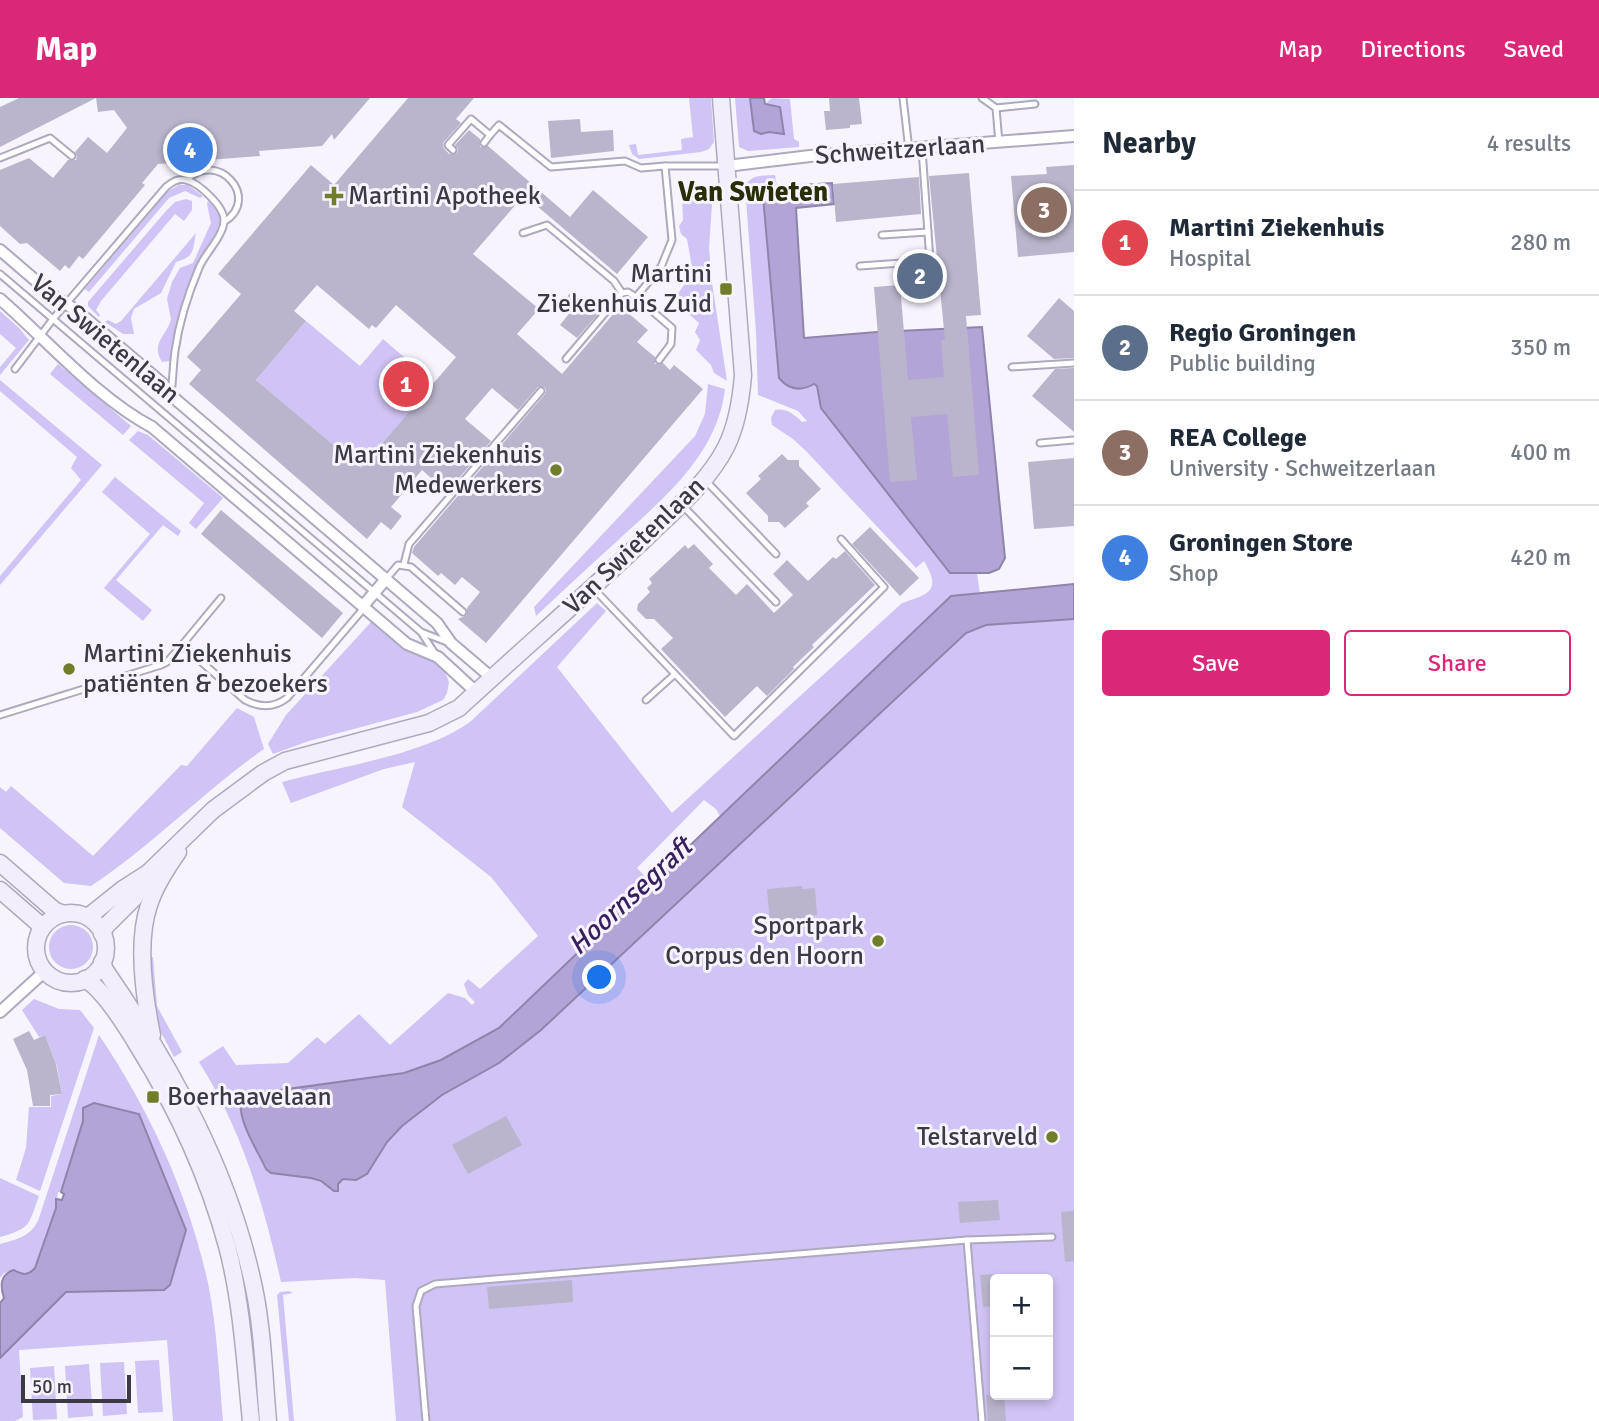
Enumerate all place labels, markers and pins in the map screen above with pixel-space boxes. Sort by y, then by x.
pin: 4 [167,124,213,176]
place label: Martini Apotheek [348,180,541,212]
pin: 3 [1021,184,1067,236]
marker: Martini Apotheek [326,188,342,204]
pin: 2 [897,250,943,302]
place label: Martini Ziekenhuis Zuid [536,258,712,320]
marker: Martini Ziekenhuis Zuid [718,281,734,297]
pin: 1 [383,358,429,410]
place label: Martini Ziekenhuis Medewerkers [333,439,542,501]
marker: Martini Ziekenhuis Medewerkers [548,462,564,478]
place label: Martini Ziekenhuis patiënten & bezoekers [83,638,328,700]
marker: Martini Ziekenhuis patiënten & bezoekers [61,661,77,677]
place label: Sportpark Corpus den Hoorn [665,910,864,972]
marker: Sportpark Corpus den Hoorn [870,933,886,949]
place label: Boerhaavelaan [167,1081,332,1113]
marker: Boerhaavelaan [145,1089,161,1105]
place label: Telstarveld [917,1121,1038,1153]
marker: Telstarveld [1044,1129,1060,1145]

